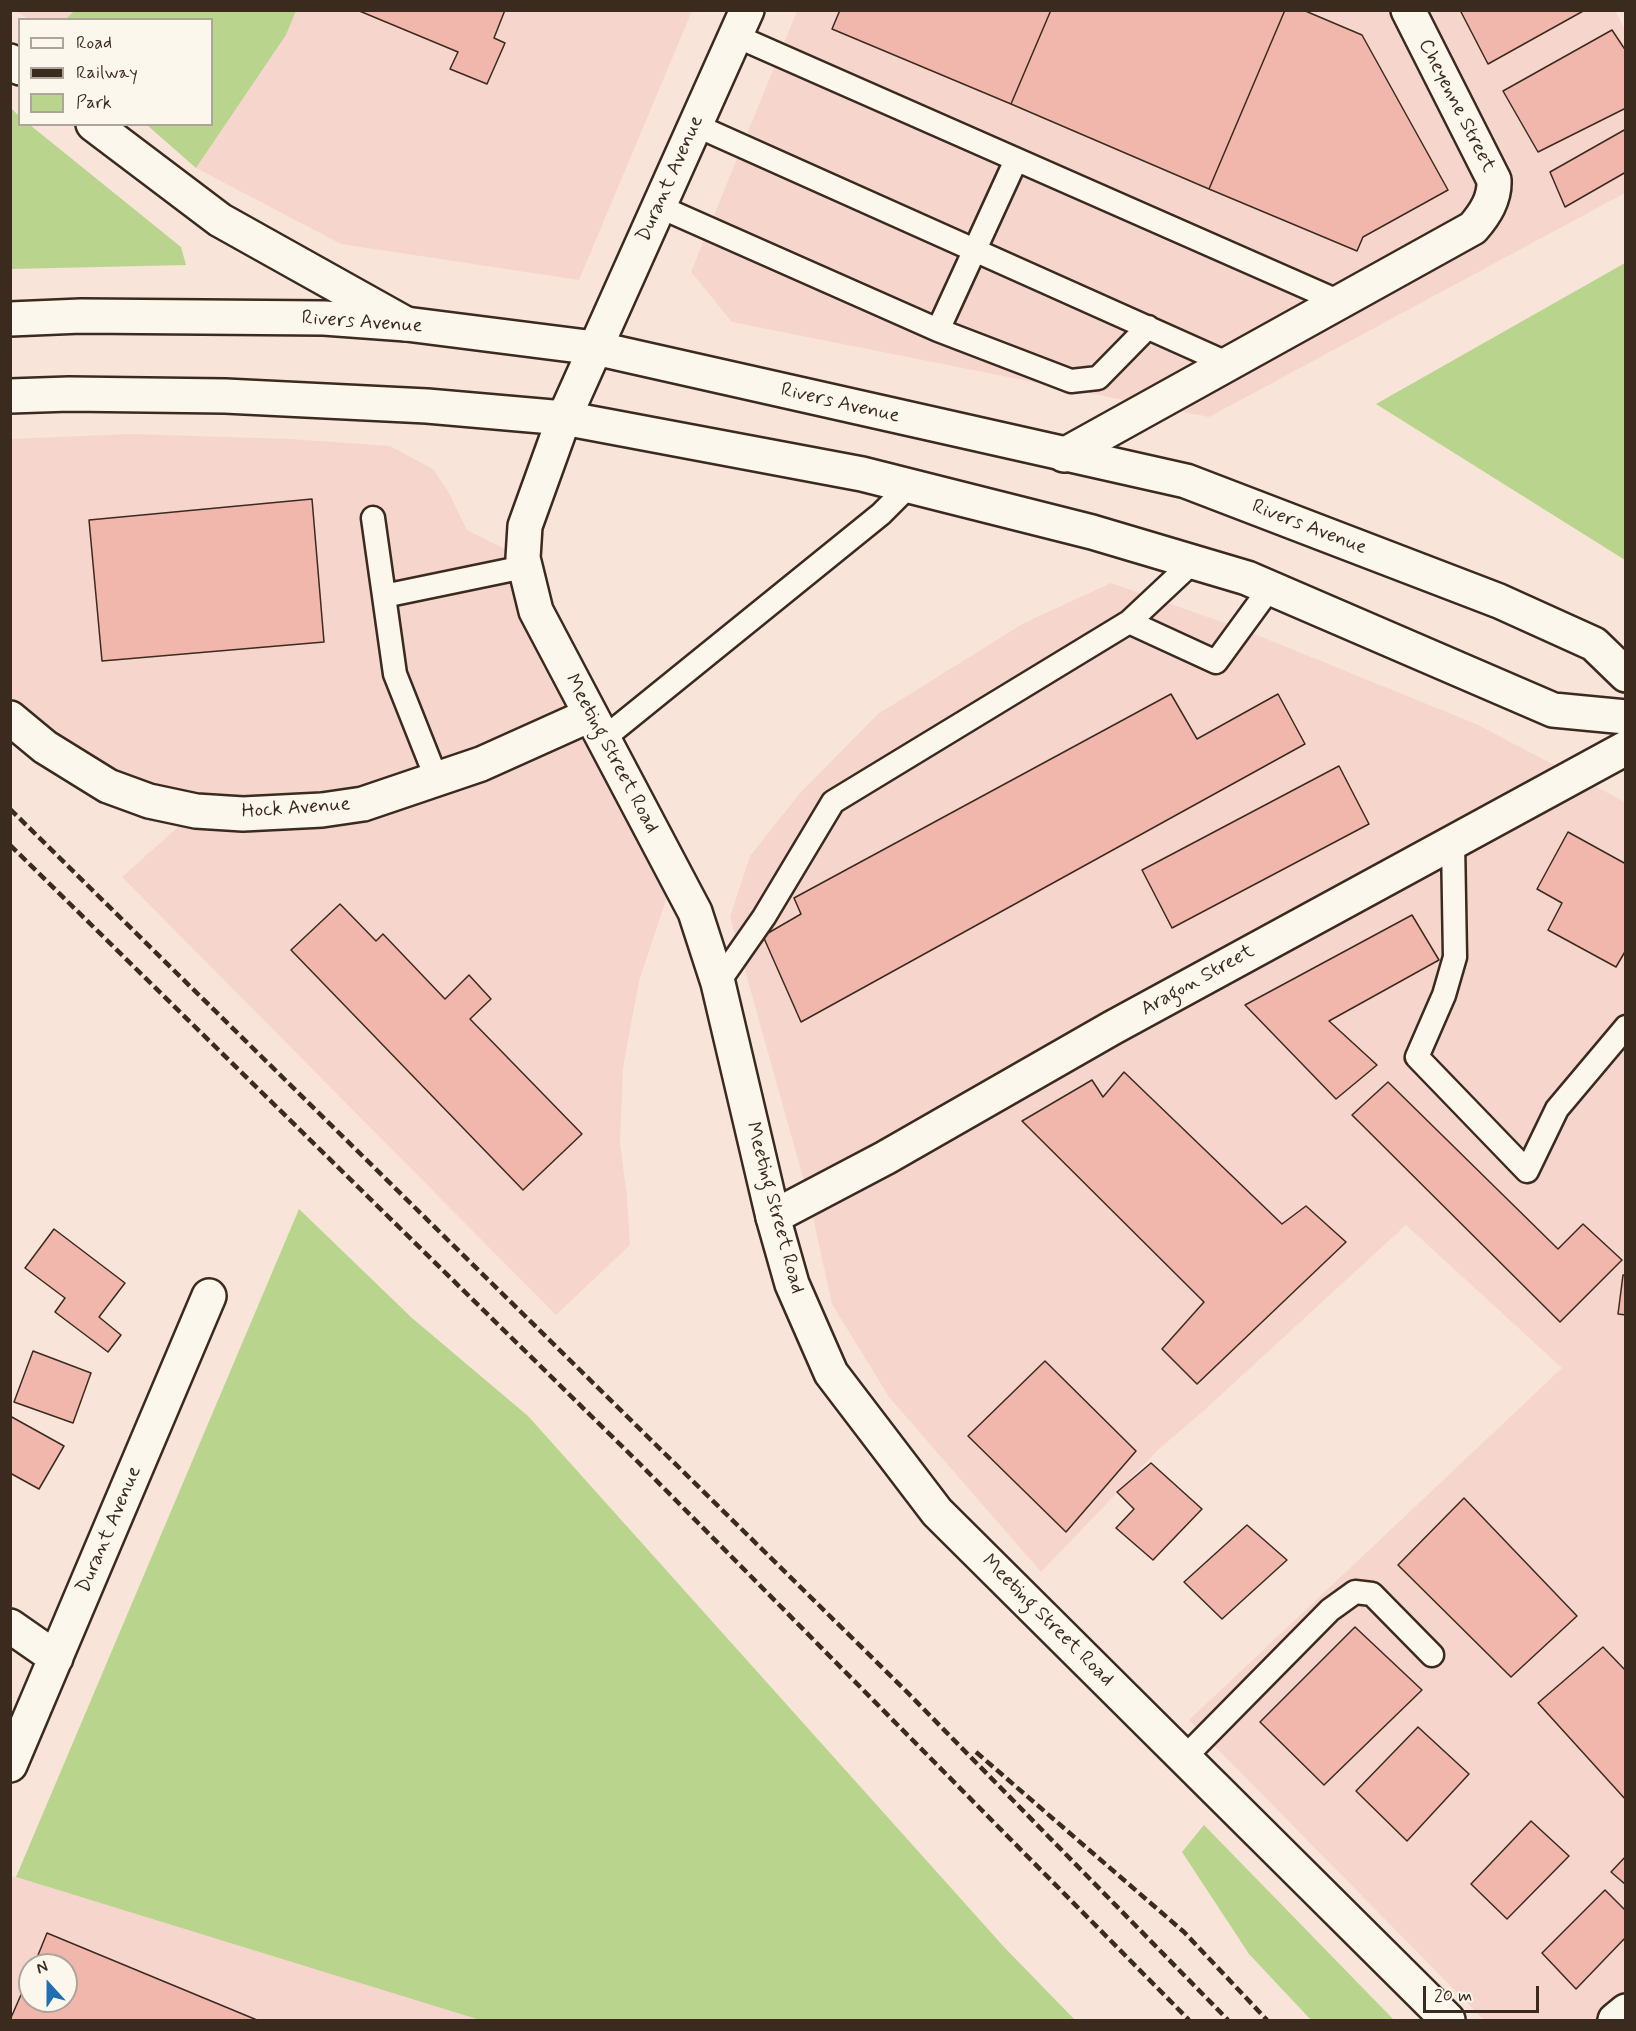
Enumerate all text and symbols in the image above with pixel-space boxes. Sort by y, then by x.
legend [18,18,213,126]
text: Road [76,31,112,55]
street label: Cheyenne Street [1412,35,1500,177]
text: Railway [76,61,138,85]
text: Park [76,91,112,115]
street label: Durant Avenue [632,112,710,246]
street label: Rivers Avenue [301,307,423,339]
street label: Rivers Avenue [778,379,902,429]
street label: Rivers Avenue [1248,495,1370,561]
street label: Meeting Street Road [559,670,663,838]
street label: Hock Avenue [241,793,351,825]
street label: Aragon Street [1137,940,1259,1022]
street label: Meeting Street Road [740,1119,808,1297]
street label: Durant Avenue [72,1463,148,1597]
street label: Meeting Street Road [976,1550,1118,1692]
north arrow [18,1953,78,2013]
text: N [33,1956,51,1979]
scale bar [1426,1974,1542,2012]
text: 20 m [1434,1984,1472,2008]

